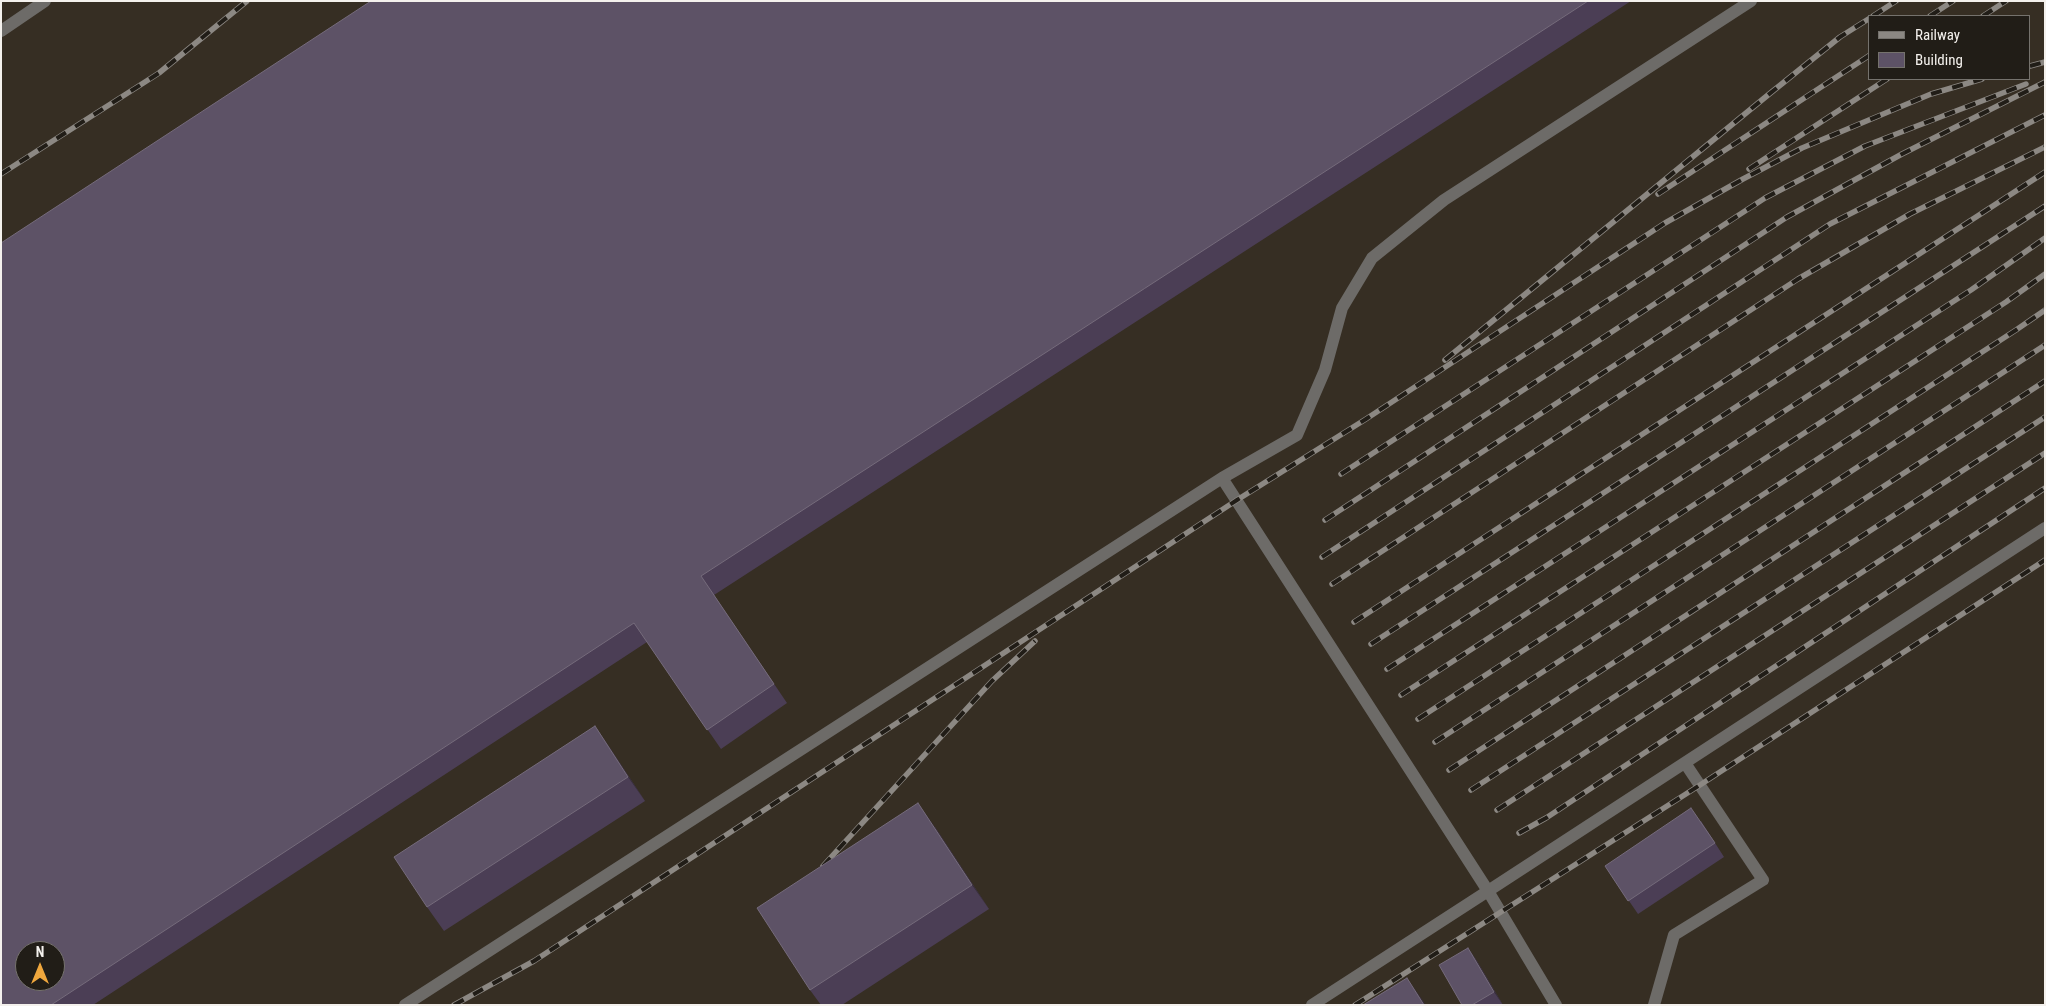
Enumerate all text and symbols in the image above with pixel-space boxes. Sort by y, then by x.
legend [1868,15,2031,80]
text: Railway [1915,26,1960,44]
text: Building [1915,51,1963,69]
north arrow [15,941,65,991]
text: N [36,944,44,960]

